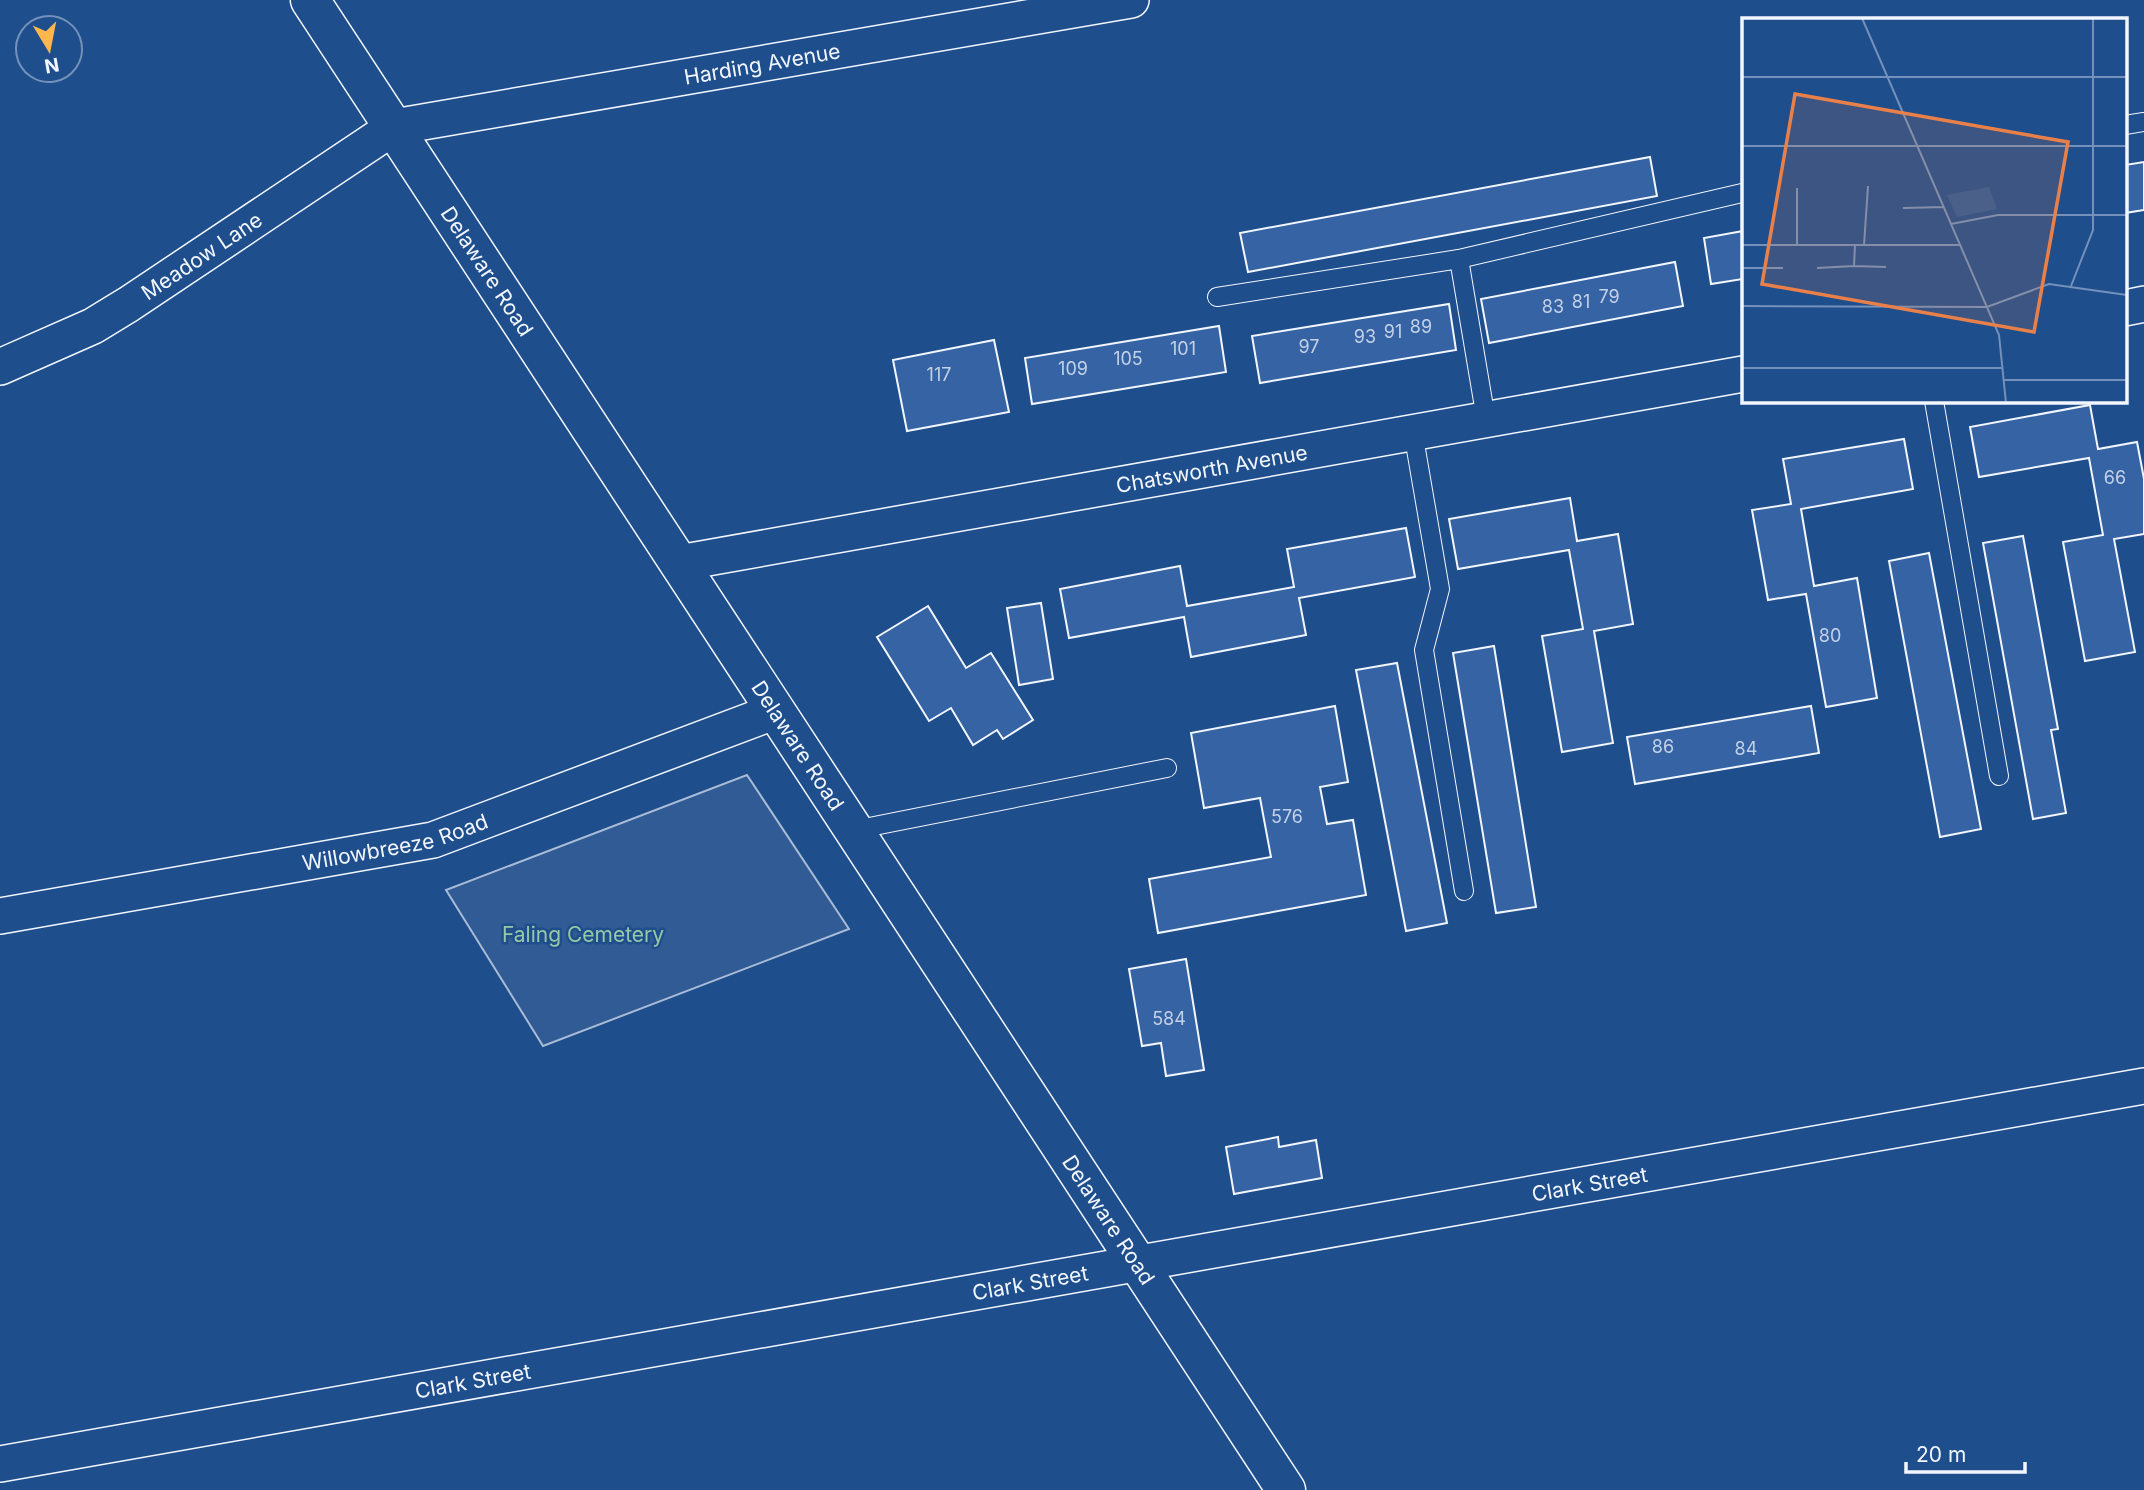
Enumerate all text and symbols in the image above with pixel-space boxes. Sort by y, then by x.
north arrow [14,14,84,84]
inset map [1742,18,2126,402]
street label: Harding Avenue [682,38,842,89]
text: N [43,53,61,78]
street label: Delaware Road [436,202,539,340]
street label: Meadow Lane [136,206,267,305]
house number: 79 [1598,286,1620,307]
house number: 81 [1572,291,1590,312]
house number: 83 [1542,296,1564,317]
house number: 89 [1410,316,1432,337]
house number: 91 [1384,321,1402,342]
house number: 93 [1354,326,1376,347]
house number: 97 [1299,336,1320,357]
house number: 101 [1170,338,1196,359]
house number: 105 [1113,348,1143,369]
house number: 109 [1058,358,1088,379]
house number: 117 [927,364,951,385]
street label: Chatsworth Avenue [1114,439,1309,498]
house number: 66 [2104,467,2126,488]
house number: 80 [1819,625,1841,646]
street label: Delaware Road [747,676,850,815]
house number: 86 [1652,736,1674,757]
house number: 84 [1735,738,1757,759]
house number: 576 [1271,806,1303,827]
street label: Willowbreeze Road [300,808,491,875]
park label: Faling Cemetery [502,922,664,947]
house number: 584 [1152,1008,1186,1029]
street label: Delaware Road [1057,1150,1160,1289]
street label: Clark Street [1530,1161,1649,1206]
street label: Clark Street [970,1260,1090,1305]
street label: Clark Street [413,1358,533,1403]
scale bar [1906,1430,2025,1474]
text: 20 m [1916,1442,1966,1467]

